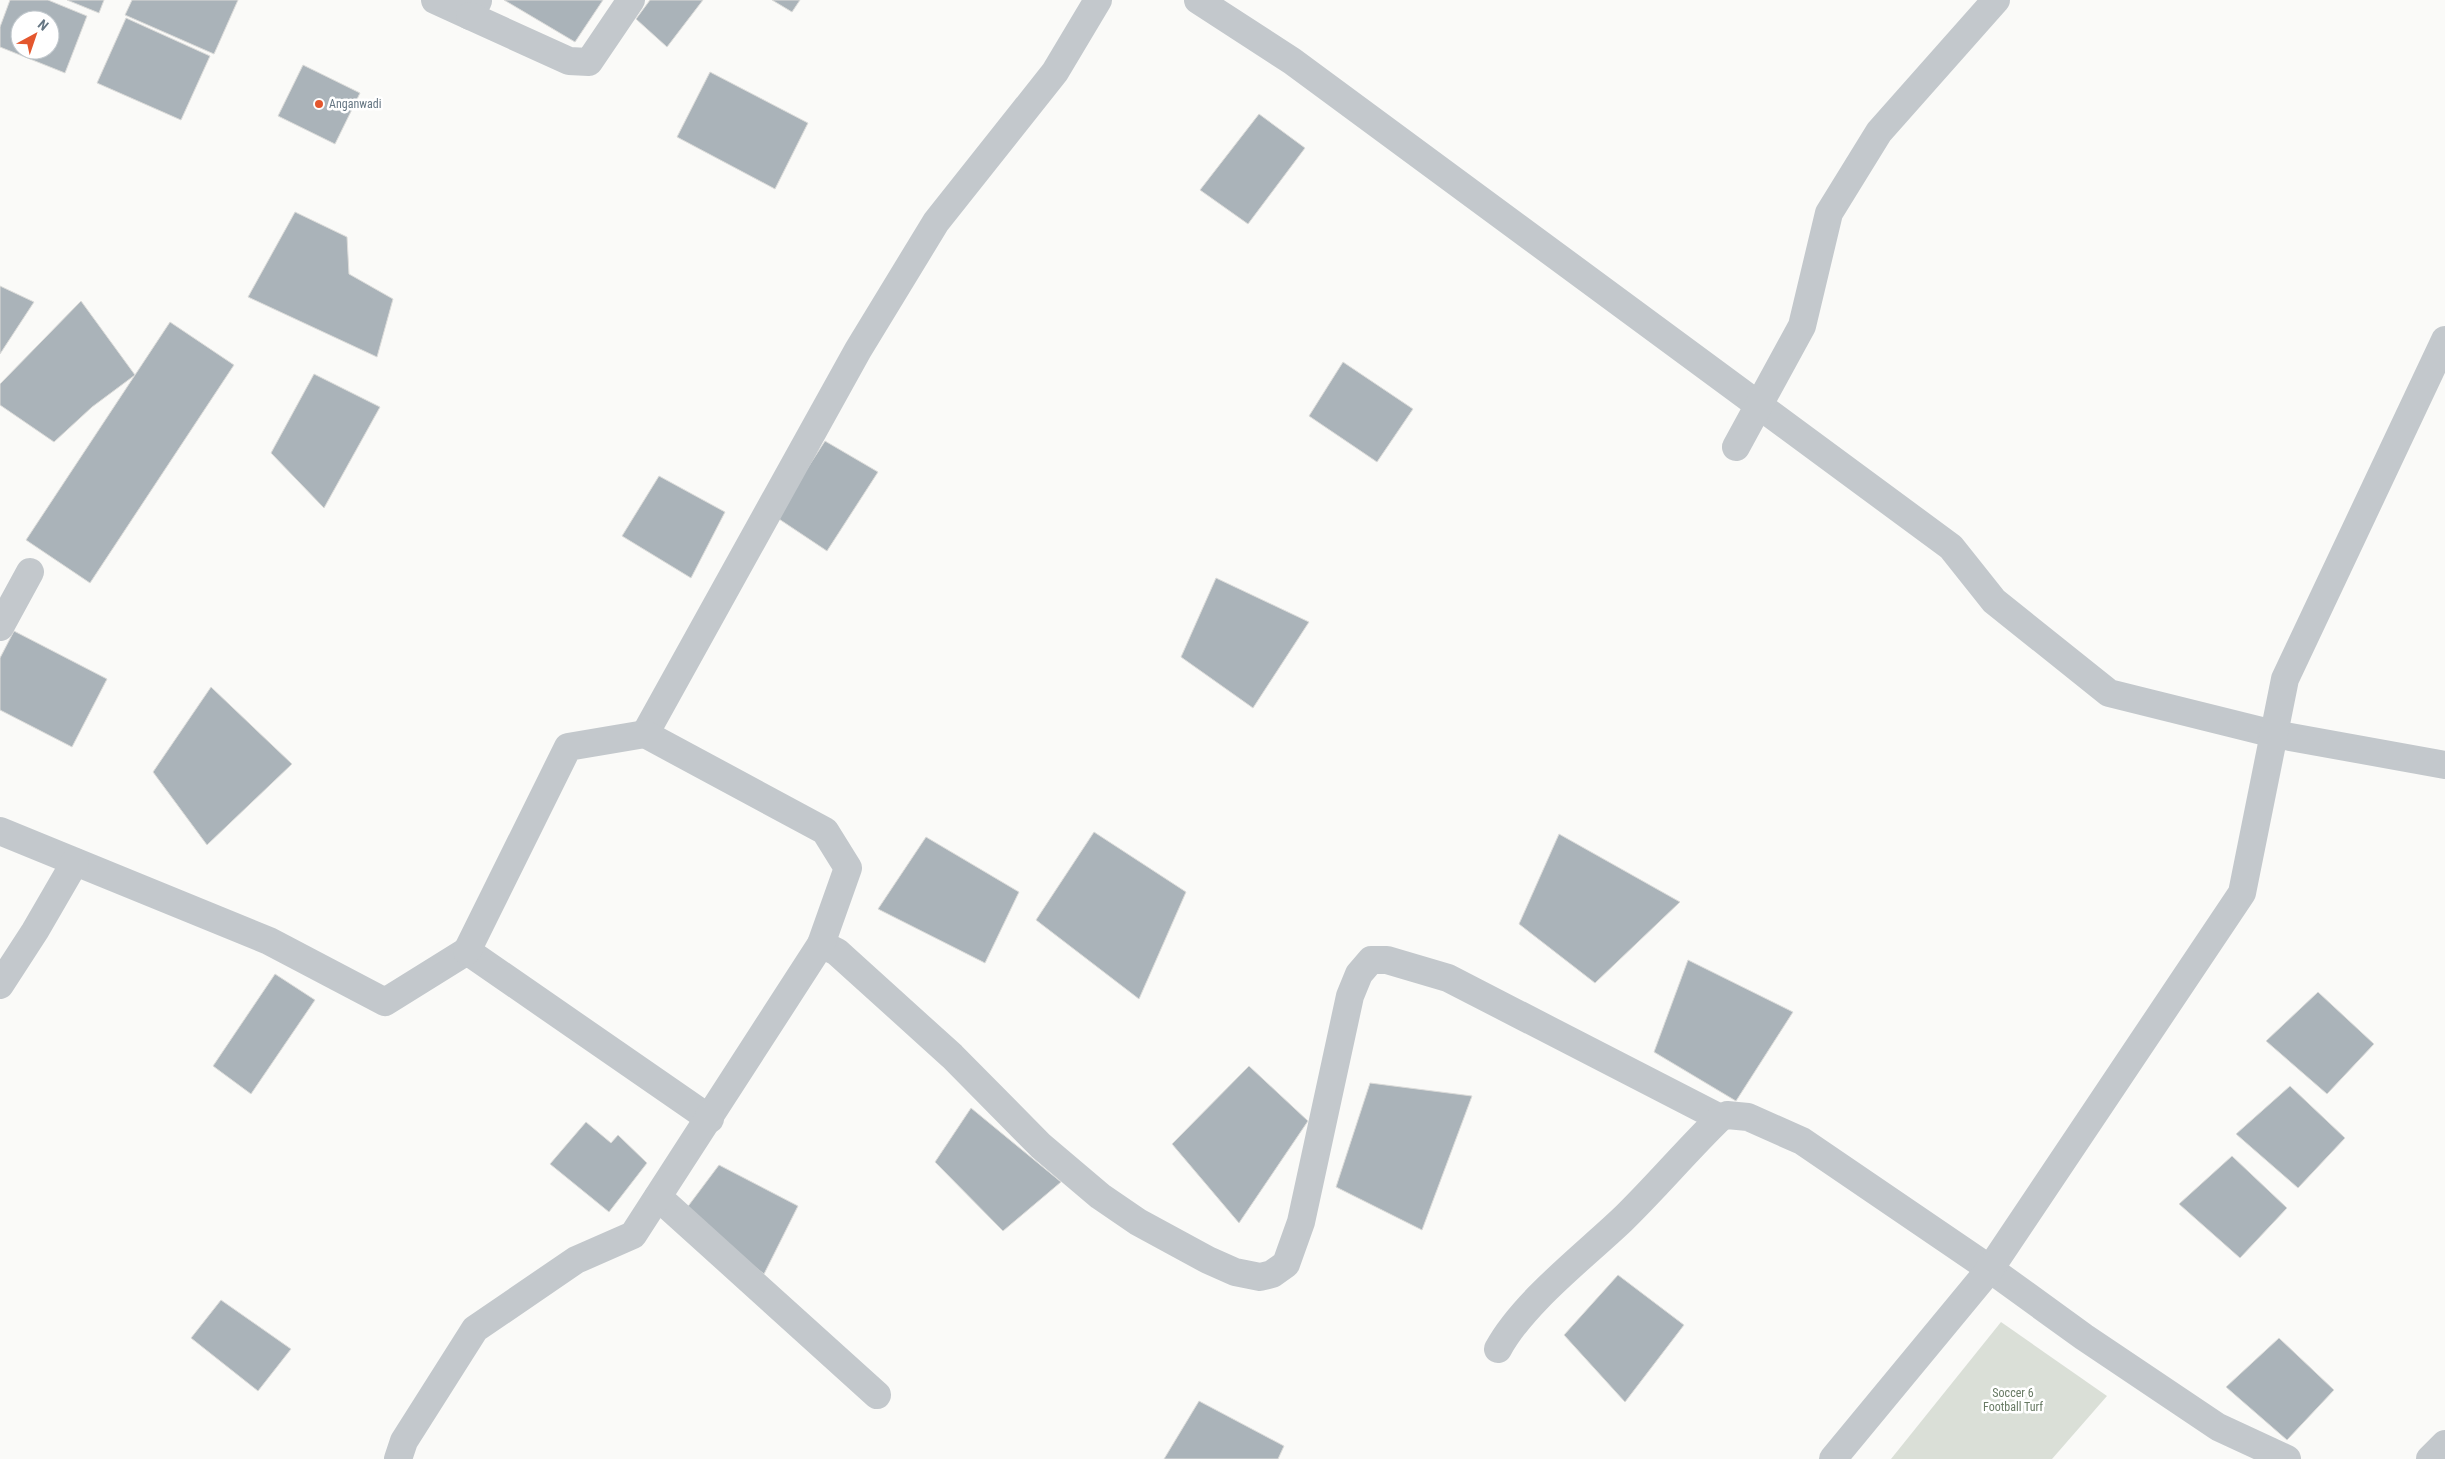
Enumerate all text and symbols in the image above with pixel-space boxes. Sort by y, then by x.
north arrow [10,10,60,60]
text: N [35,16,52,34]
place label: Anganwadi [329,97,381,111]
marker: Anganwadi [313,98,325,110]
park label: Soccer 6 Football Turf [1983,1386,2043,1414]

